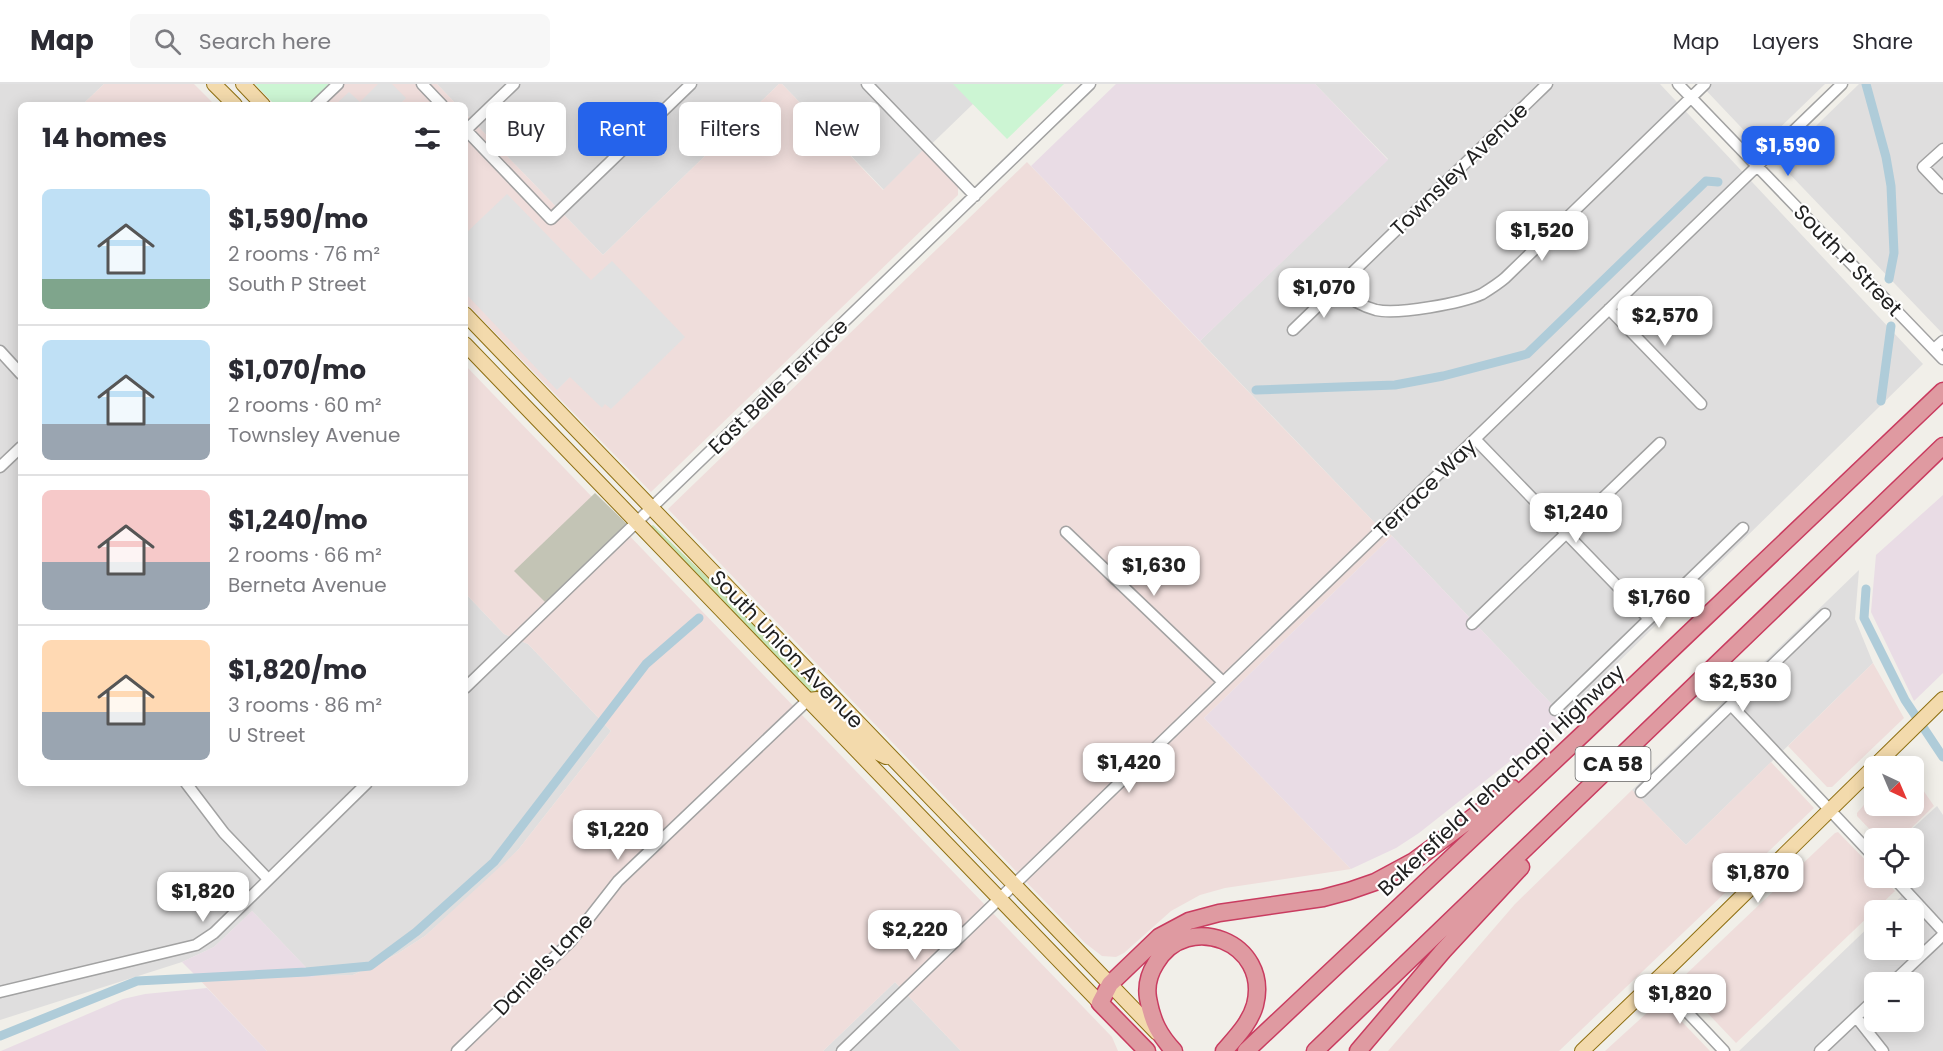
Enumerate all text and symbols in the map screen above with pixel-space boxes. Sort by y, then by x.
search box [130,14,550,68]
text: Map [30,21,94,60]
icon: search [151,25,184,58]
text: Search here [199,26,331,57]
text: Map [1673,27,1719,56]
text: Layers [1752,27,1819,56]
text: Share [1852,27,1913,56]
street label: Townsley Avenue [1384,96,1534,242]
chip: Buy [486,102,566,156]
chip: Rent [578,102,667,156]
chip: Filters [679,102,781,156]
chip: New [793,102,880,156]
text: 14 homes [42,120,167,156]
icon: filters [411,122,444,155]
pin: $1,590 [1739,126,1837,177]
text: $1,590 [1756,131,1820,159]
street label: South P Street [1787,198,1909,322]
text: $1,590/mo [228,201,368,237]
pin: $1,520 [1493,211,1591,262]
icon: home [90,213,162,285]
text: $1,520 [1510,216,1574,244]
text: 2 rooms · 76 m² [228,240,380,268]
pin: $1,070 [1275,268,1373,319]
text: South P Street [228,270,366,298]
text: $1,070 [1292,273,1356,301]
pin: $2,570 [1616,296,1714,347]
text: $2,570 [1631,301,1699,329]
street label: East Belle Terrace [702,312,854,460]
text: $1,070/mo [228,352,366,388]
icon: home [90,364,162,436]
text: 2 rooms · 60 m² [228,391,382,419]
text: Townsley Avenue [228,421,400,449]
street label: Terrace Way [1367,432,1483,544]
pin: $1,240 [1527,493,1625,544]
text: $1,240 [1544,498,1608,526]
text: $1,240/mo [228,502,368,538]
icon: home [90,514,162,586]
text: 2 rooms · 66 m² [228,541,382,569]
pin: $1,630 [1105,546,1203,597]
text: $1,630 [1122,551,1186,579]
street label: South Union Avenue [704,563,870,735]
text: Berneta Avenue [228,571,387,599]
pin: $1,760 [1610,578,1708,629]
text: $1,760 [1628,583,1690,611]
text: $1,820/mo [228,652,367,688]
street label: Bakersfield Tehachapi Highway [1371,658,1631,902]
pin: $2,530 [1694,662,1792,713]
icon: home [90,664,162,736]
text: $2,530 [1709,667,1777,695]
text: 3 rooms · 86 m² [228,691,382,719]
text: U Street [228,721,305,749]
pin: $1,420 [1080,743,1178,794]
road number: CA 58 [1576,747,1650,781]
text: $1,420 [1097,748,1161,776]
north arrow [1864,756,1924,816]
map controls [1864,756,1924,1032]
pin: $1,220 [569,810,667,861]
text: $1,220 [587,815,649,843]
button: locate [1864,828,1924,888]
pin: $1,870 [1709,853,1807,904]
text: $1,870 [1726,858,1790,886]
pin: $1,820 [154,872,252,923]
text: $1,820 [171,877,235,905]
button: + [1864,900,1924,960]
street label: Daniels Lane [487,906,599,1022]
pin: $2,220 [866,910,964,961]
text: $2,220 [882,915,948,943]
button: − [1864,972,1924,1032]
pin: $1,820 [1631,974,1729,1025]
text: $1,820 [1648,979,1712,1007]

